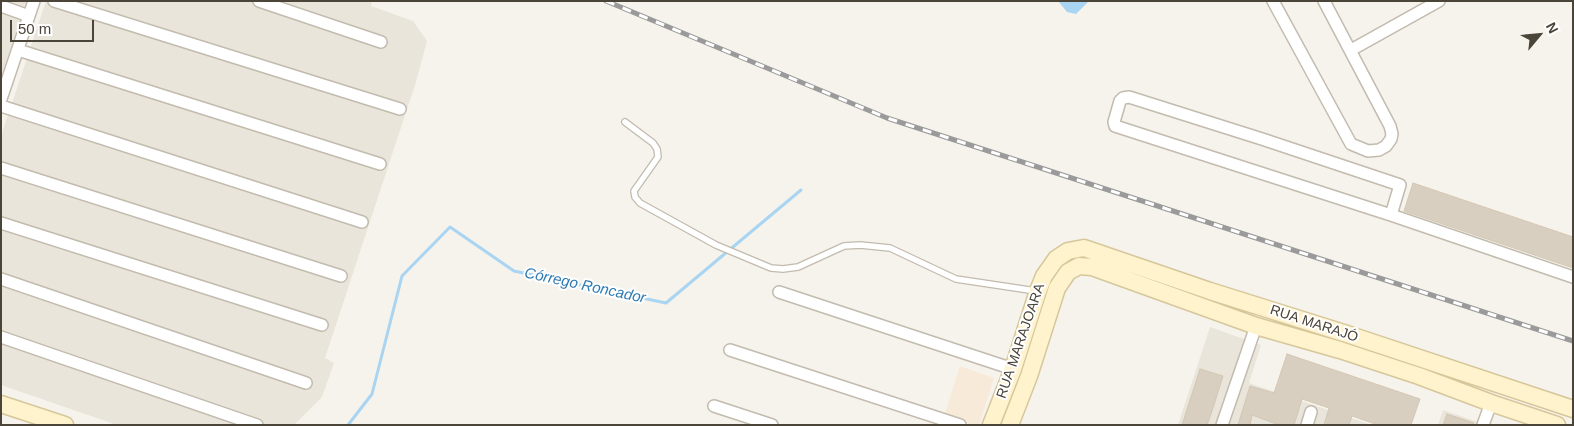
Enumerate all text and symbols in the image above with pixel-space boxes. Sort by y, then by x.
scale bar [12,10,96,42]
north arrow [1514,10,1564,60]
text: 50 m [18,20,51,37]
text: N [1543,20,1562,36]
water label: Córrego Roncador [523,264,647,308]
street label: RUA MARAJOARA [993,281,1049,401]
street label: RUA MARAJÓ [1268,302,1360,346]

